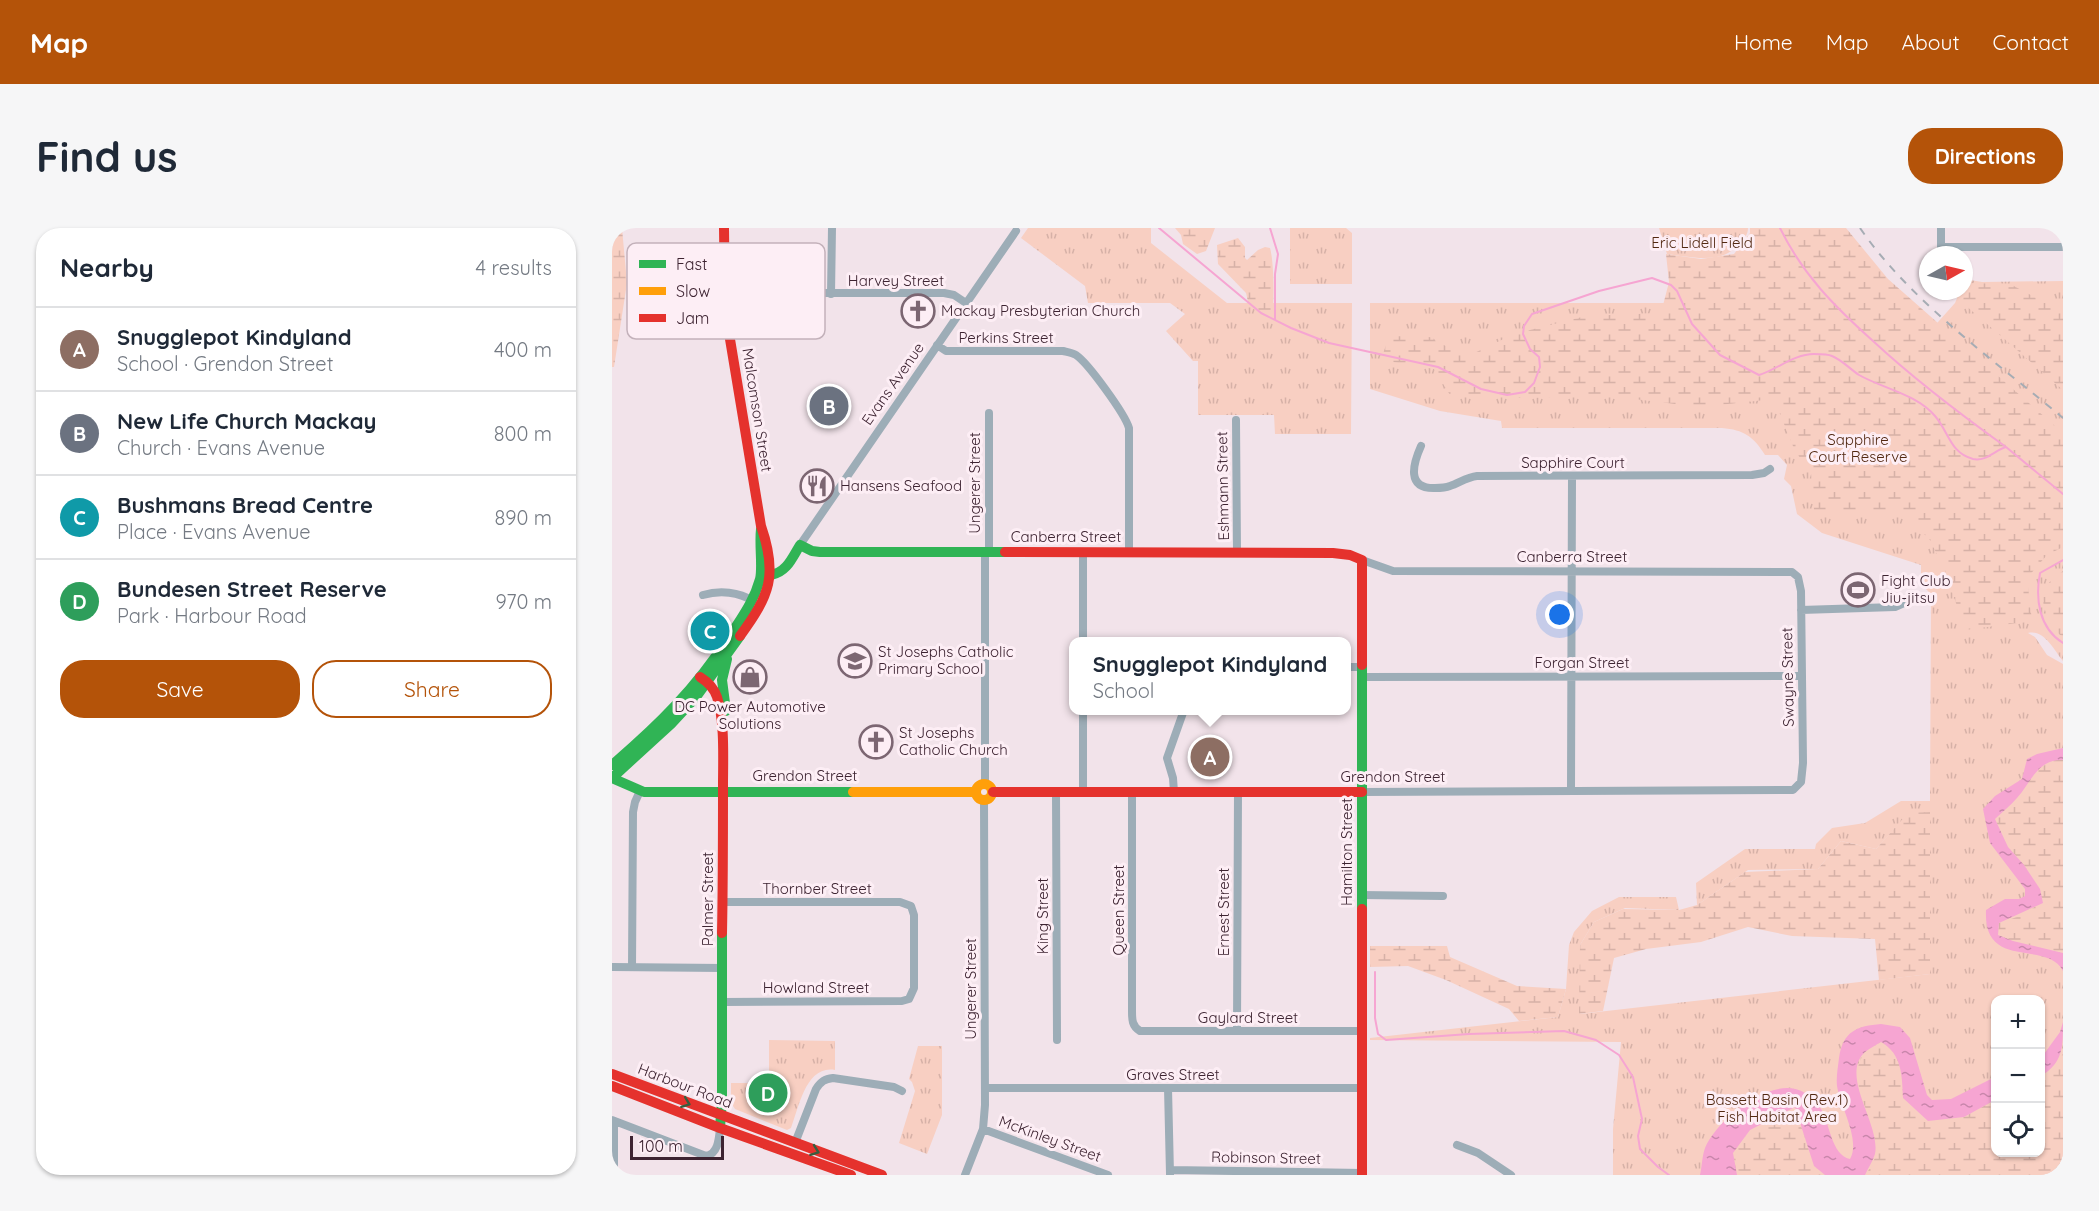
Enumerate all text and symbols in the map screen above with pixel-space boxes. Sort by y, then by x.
text: Map [30,25,88,60]
text: Home [1734,29,1793,55]
text: Map [1826,29,1869,55]
text: About [1902,29,1960,55]
text: Contact [1993,29,2069,55]
button: Directions [1908,128,2063,184]
text: Find us [36,130,178,183]
park label: Eric Lidell Field [1651,233,1753,252]
legend [627,243,825,339]
north arrow [1919,246,1973,300]
text: Nearby [60,251,154,284]
text: Fast [676,254,707,274]
text: 4 results [476,255,552,280]
street label: Harvey Street [848,271,944,290]
text: Slow [676,281,710,301]
church icon: Mackay Presbyterian Church [900,293,936,329]
place label: Mackay Presbyterian Church [941,301,1140,320]
text: Jam [676,308,709,328]
text: Snugglepot Kindyland [117,323,352,351]
street label: Perkins Street [958,328,1054,347]
text: A [73,337,86,362]
text: 400 m [494,337,552,362]
street label: Evans Avenue [857,339,928,429]
street label: Malcomson Street [738,347,777,473]
text: School · Grendon Street [117,351,333,376]
pin: B [810,384,848,429]
text: New Life Church Mackay [117,407,376,435]
text: B [73,421,86,446]
text: 800 m [494,421,552,446]
park label: Sapphire Court Reserve [1808,430,1908,466]
street label: Eshmann Street [1212,431,1233,541]
street label: Ungerer Street [965,432,984,534]
text: Church · Evans Avenue [117,435,325,460]
street label: Sapphire Court [1521,453,1625,472]
restaurant icon: Hansens Seafood [799,468,835,504]
place label: Hansens Seafood [840,476,962,495]
text: Bushmans Bread Centre [117,491,373,519]
text: C [73,505,86,530]
text: 890 m [494,505,552,530]
text: Place · Evans Avenue [117,519,311,544]
street label: Canberra Street [1011,527,1121,546]
street label: Canberra Street [1517,547,1627,566]
place label: Fight Club Jiu-jitsu [1881,571,1951,607]
sports icon: Fight Club Jiu-jitsu [1840,572,1876,608]
text: Bundesen Street Reserve [117,575,387,603]
text: D [72,589,87,614]
text: 970 m [496,589,552,614]
your location [1545,600,1574,629]
text: Park · Harbour Road [117,603,307,628]
pin: C [690,608,730,654]
street label: Swayne Street [1777,627,1798,727]
popup [1069,637,1351,715]
place label: St Josephs Catholic Primary School [878,642,1014,678]
school or university icon: St Josephs Catholic Primary School [837,643,873,679]
text: Snugglepot Kindyland [1093,650,1327,678]
street label: Forgan Street [1534,653,1630,672]
shop icon: DC Power Automotive Solutions [732,659,768,695]
button: Save [60,660,300,718]
button: Share [312,660,552,718]
text: School [1093,678,1154,703]
place label: DC Power Automotive Solutions [674,697,826,733]
place label: St Josephs Catholic Church [899,723,1008,759]
church icon: St Josephs Catholic Church [858,724,894,760]
pin: A [1190,734,1230,780]
street label: Grendon Street [753,766,857,785]
street label: Grendon Street [1341,767,1445,786]
street label: Hamilton Street [1337,798,1356,906]
street label: Palmer Street [698,852,717,946]
street label: Queen Street [1109,865,1128,955]
street label: Ernest Street [1214,868,1233,956]
street label: King Street [1033,878,1052,954]
street label: Thornber Street [762,879,872,898]
street label: Ungerer Street [961,938,980,1040]
street label: Howland Street [763,978,869,997]
map controls [1991,995,2045,1157]
button: + [1991,995,2045,1049]
street label: Gaylard Street [1198,1008,1298,1027]
button: − [1991,1049,2045,1103]
street label: Harbour Road [635,1059,735,1112]
street label: Graves Street [1126,1065,1220,1084]
pin: D [748,1070,788,1116]
park label: Bassett Basin (Rev.1) Fish Habitat Area [1706,1090,1848,1126]
one-way arrow [680,1096,691,1108]
button: locate [1991,1103,2045,1157]
street label: McKinley Street [996,1111,1104,1166]
scale bar [630,1133,724,1160]
text: 100 m [639,1136,683,1156]
one-way arrow [810,1143,820,1156]
street label: Robinson Street [1211,1147,1321,1168]

